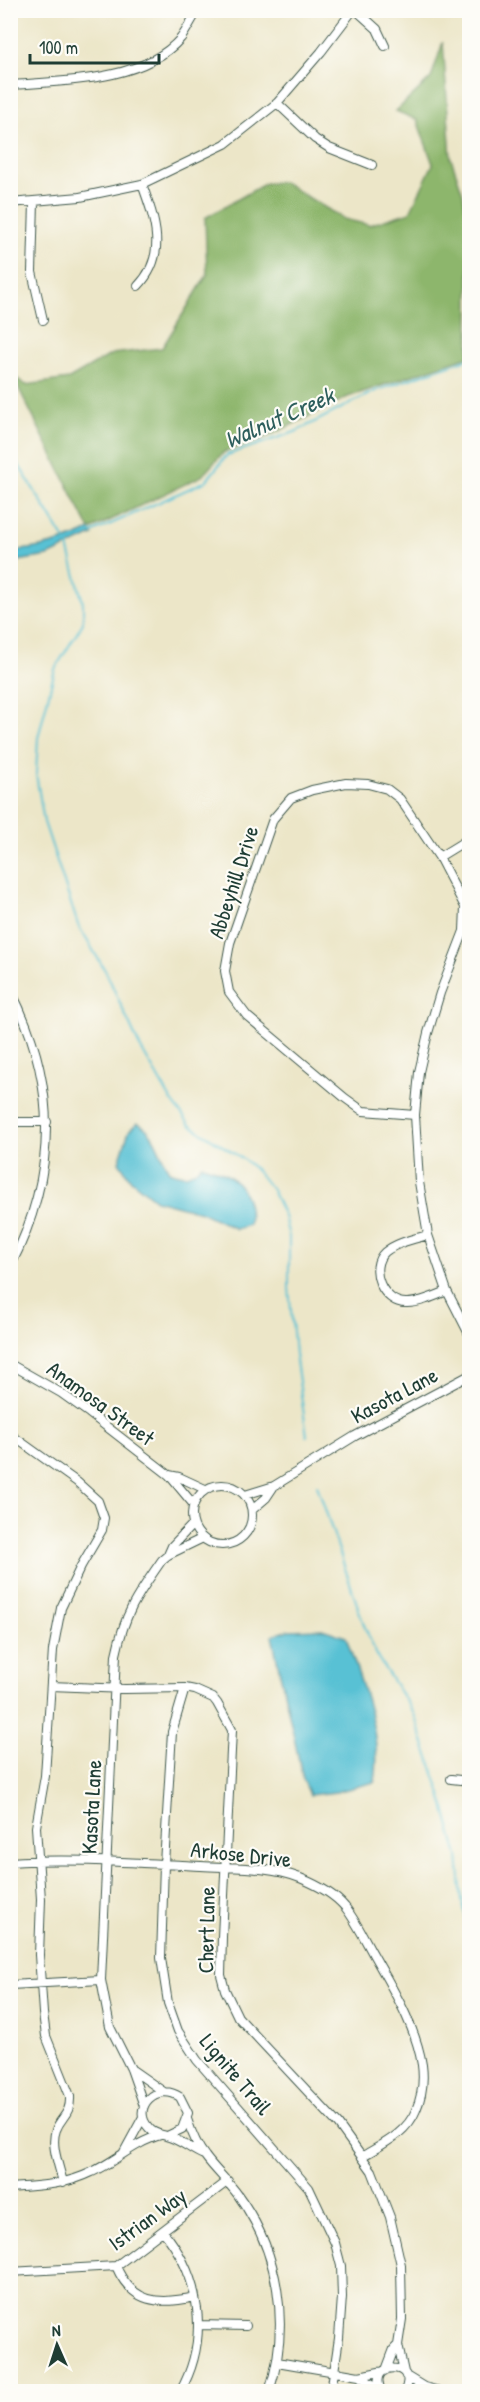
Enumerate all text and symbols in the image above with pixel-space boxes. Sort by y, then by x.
scale bar [30,27,159,65]
text: 100 m [39,35,78,60]
water label: Walnut Creek [219,378,340,455]
street label: Abbeyhill Drive [201,821,265,942]
street label: Anamosa Street [41,1354,161,1453]
street label: Kasota Lane [345,1360,443,1430]
street label: Kasota Lane [74,1759,108,1855]
street label: Arkose Drive [189,1834,293,1874]
street label: Chert Lane [190,1886,222,1974]
street label: Lignite Trail [193,2027,279,2121]
street label: Istrian Way [102,2180,192,2258]
north arrow [27,2315,87,2375]
text: N [51,2319,62,2341]

